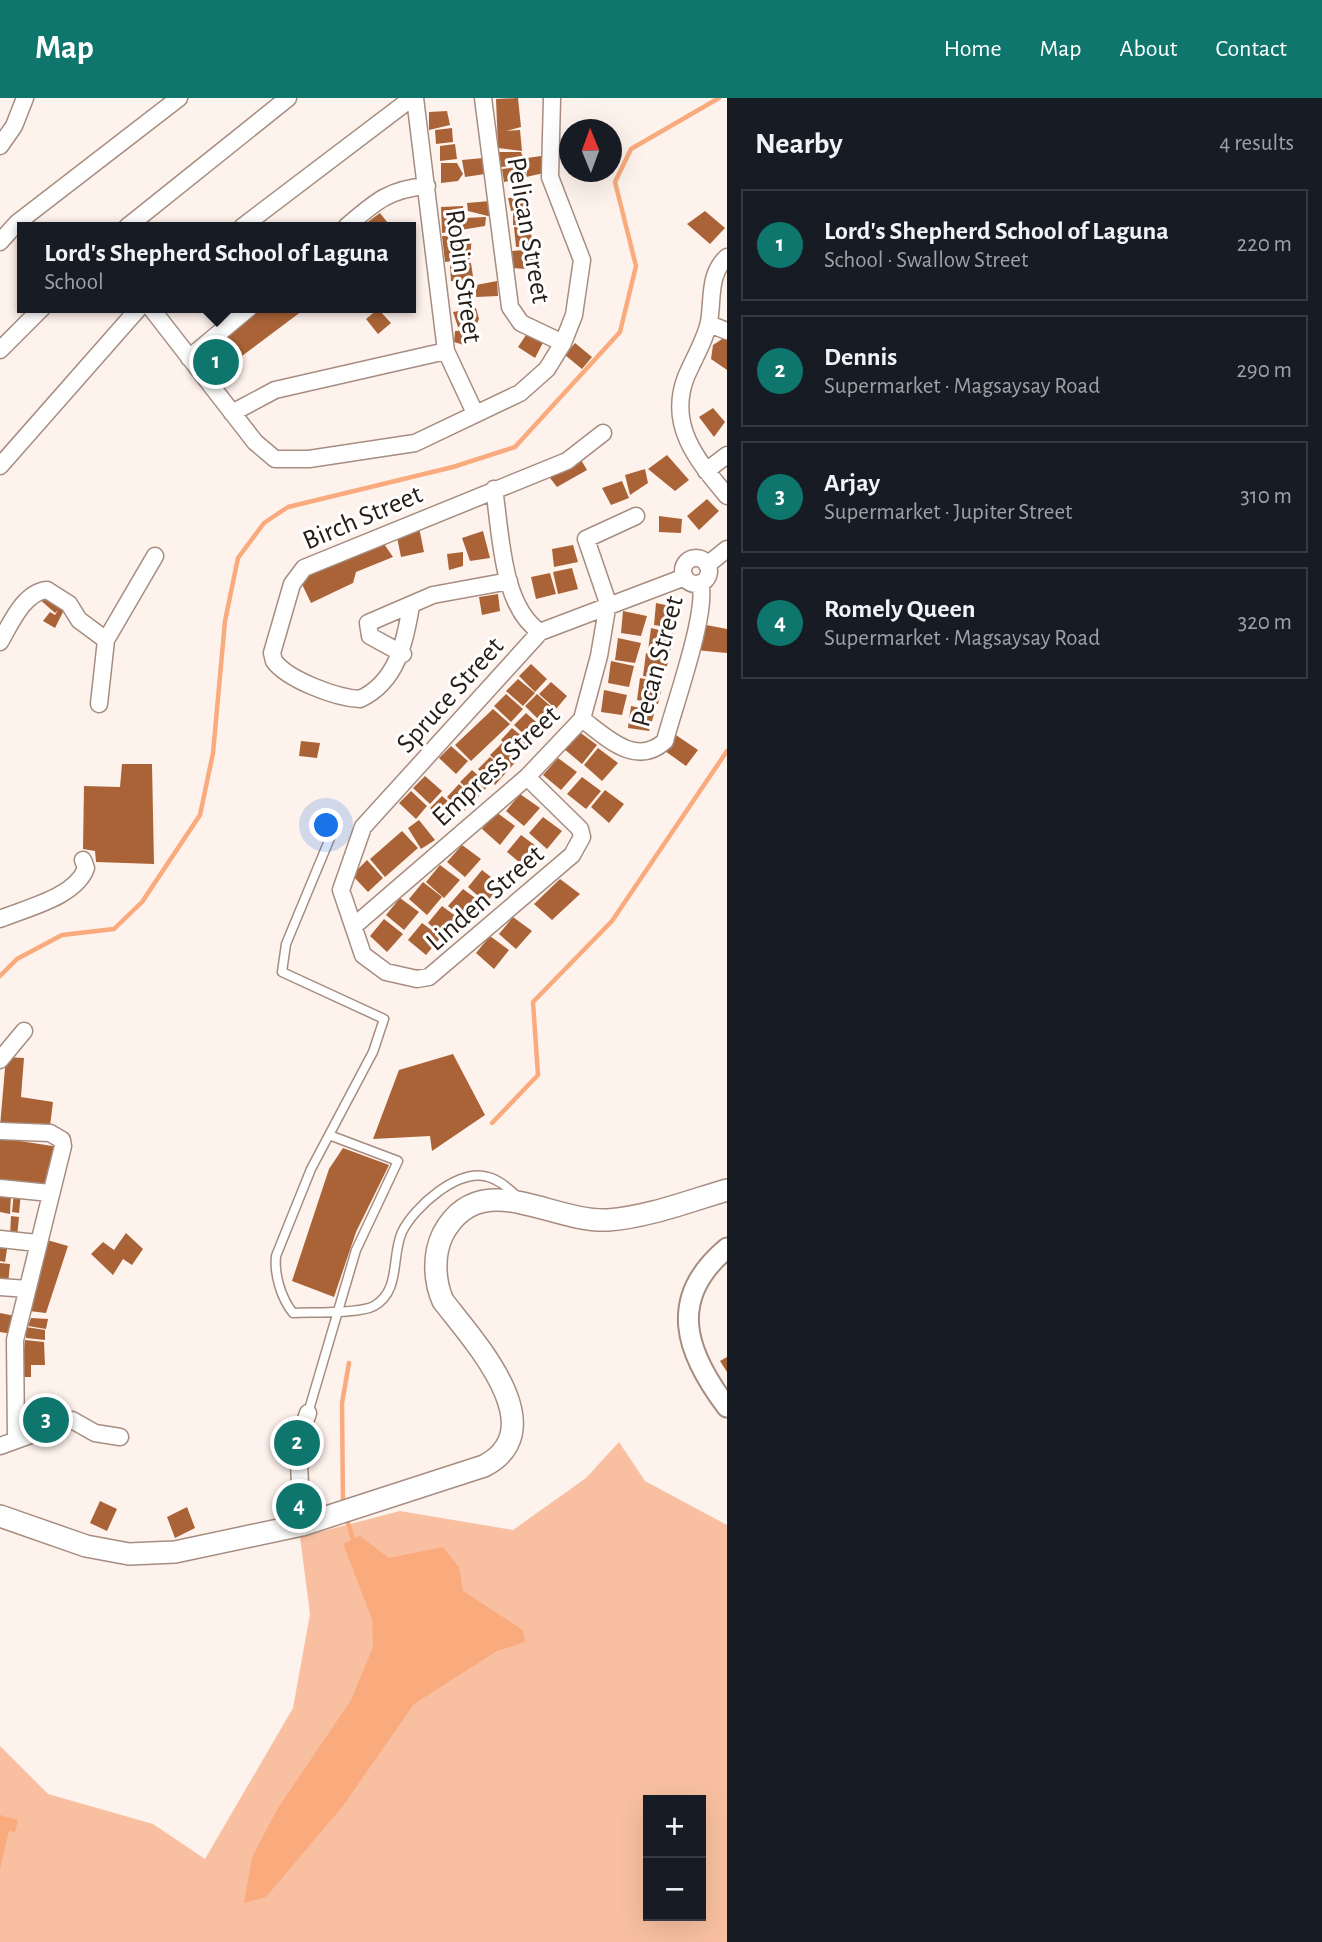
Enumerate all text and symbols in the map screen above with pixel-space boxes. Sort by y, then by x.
text: Map [35,32,94,65]
text: Home [944,37,1002,61]
text: Map [1040,37,1082,61]
text: About [1120,37,1177,61]
text: Contact [1215,37,1287,61]
north arrow [559,119,622,182]
text: Nearby [755,129,843,159]
text: 4 results [1219,132,1294,155]
street label: Pelican Street [501,155,555,306]
street label: Robin Street [440,208,486,345]
text: Lord's Shepherd School of Laguna [824,218,1169,244]
popup [17,222,416,313]
text: 1 [776,233,784,256]
text: 220 m [1237,233,1292,256]
text: Lord's Shepherd School of Laguna [44,240,389,266]
text: School · Swallow Street [824,249,1028,272]
text: School [44,271,104,294]
pin: 1 [193,336,239,388]
text: Dennis [824,344,897,370]
text: 2 [775,359,785,382]
text: 290 m [1236,359,1292,382]
text: Supermarket · Magsaysay Road [824,375,1100,398]
text: Arjay [824,470,880,496]
street label: Birch Street [299,480,427,555]
text: 3 [775,485,785,508]
text: 310 m [1240,485,1292,508]
text: Supermarket · Jupiter Street [824,501,1072,524]
street label: Pecan Street [627,593,689,730]
text: Romely Queen [824,596,975,622]
text: 4 [774,611,786,634]
text: 320 m [1238,611,1292,634]
text: Supermarket · Magsaysay Road [824,627,1100,650]
street label: Spruce Street [392,632,509,758]
street label: Empress Street [427,701,565,832]
your location [309,808,343,842]
street label: Linden Street [421,840,549,957]
pin: 3 [23,1394,69,1446]
pin: 2 [274,1417,320,1469]
pin: 4 [276,1480,322,1532]
map controls [643,1795,706,1921]
button: + [643,1795,706,1858]
button: − [643,1858,706,1921]

